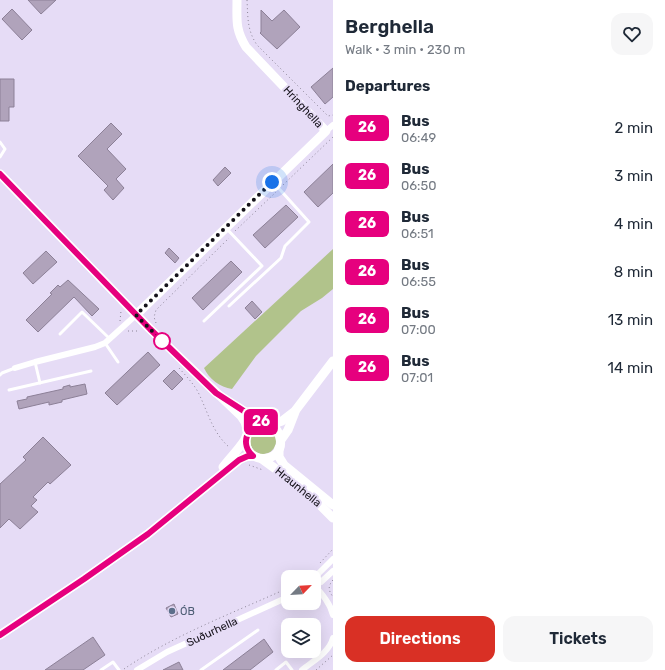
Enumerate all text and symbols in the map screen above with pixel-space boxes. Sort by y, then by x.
button: heart [611,13,653,55]
text: Berghella [345,15,434,38]
text: Walk · 3 min · 230 m [345,42,465,57]
text: Departures [345,77,430,95]
street label: Hringhella [280,83,326,131]
text: Bus [401,112,429,130]
text: 26 [358,119,376,136]
text: 2 min [614,119,653,137]
text: 06:49 [401,130,436,145]
text: Bus [401,160,429,178]
text: 26 [358,167,376,184]
text: 3 min [614,167,653,185]
your location [262,172,282,192]
text: 06:50 [401,178,436,193]
text: Bus [401,208,429,226]
text: 26 [358,215,376,232]
text: 4 min [614,215,653,233]
text: 06:51 [401,226,434,241]
text: Bus [401,256,429,274]
text: 26 [358,263,376,280]
text: 8 min [614,263,653,281]
text: 06:55 [401,274,436,289]
text: Bus [401,304,429,322]
text: 26 [358,311,376,328]
text: 13 min [608,311,653,329]
text: 07:00 [401,322,436,337]
unlabelled marker [153,332,171,350]
text: Bus [401,352,429,370]
text: 26 [358,359,376,376]
text: 14 min [608,359,653,377]
text: 07:01 [401,370,433,385]
line badge: 26 [243,409,279,435]
text: 26 [252,413,270,430]
street label: Hraunhella [272,464,324,510]
north arrow [281,570,321,610]
map controls [281,570,321,658]
place label: ÓB [180,605,195,618]
marker: ÓB [167,606,177,616]
street label: Suðurhella [184,615,240,649]
button: Directions [345,616,495,662]
button: Tickets [503,616,653,662]
button: layers [281,618,321,658]

